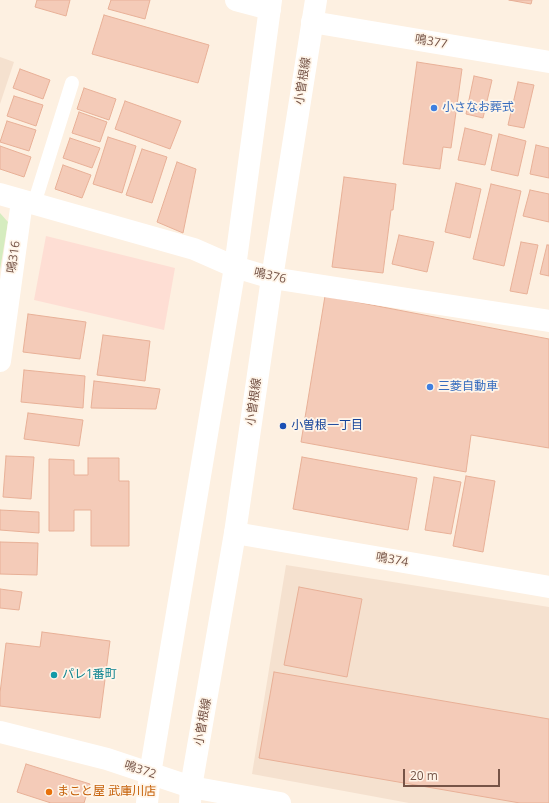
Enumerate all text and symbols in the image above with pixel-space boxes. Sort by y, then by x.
street label: 鳴377 [414,32,448,52]
street label: 小曽根線 [292,56,314,106]
place label: 小さなお葬式 [442,101,514,115]
marker: 小さなお葬式 [429,103,439,113]
street label: 鳴316 [5,240,23,274]
street label: 鳴376 [253,265,287,287]
street label: 小曽根線 [244,377,264,427]
place label: 三菱自動車 [438,380,498,394]
marker: 三菱自動車 [425,382,435,392]
place label: 小曽根一丁目 [291,419,363,433]
marker: 小曽根一丁目 [278,421,288,431]
street label: 鳴374 [375,550,409,570]
place label: パレ1番町 [62,668,117,682]
marker: パレ1番町 [49,670,59,680]
street label: 小曽根線 [192,697,214,747]
street label: 鳴372 [122,758,158,782]
scale bar [405,761,502,787]
text: 20 m [410,767,438,784]
place label: まこと屋 武庫川店 [57,785,156,799]
marker: まこと屋 武庫川店 [44,787,54,797]

